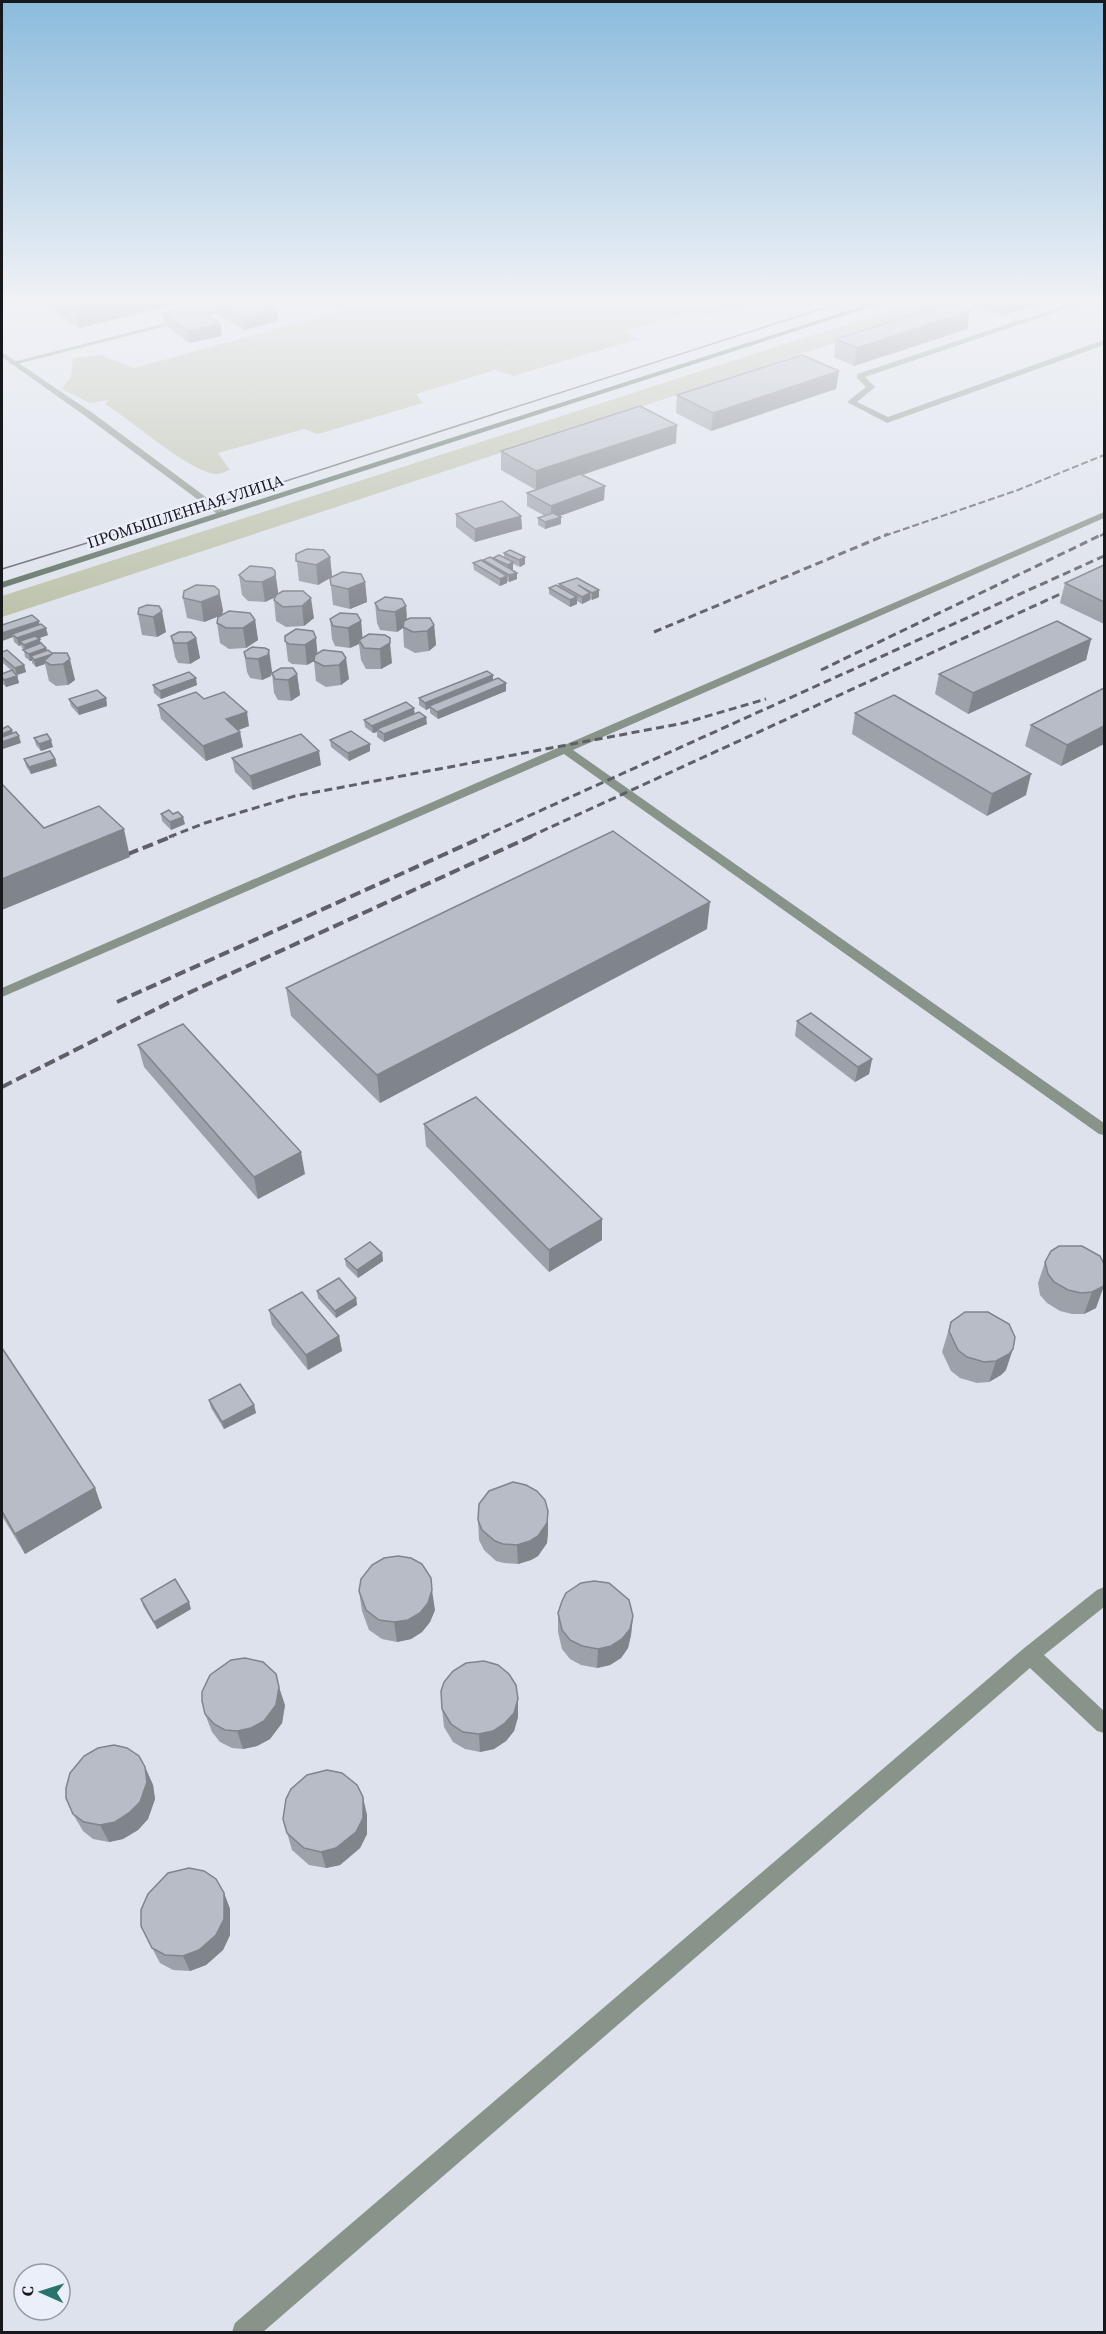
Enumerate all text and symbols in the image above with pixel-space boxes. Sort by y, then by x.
street label: ПРОМЫШЛЕННАЯ УЛИЦА [84,469,286,553]
north arrow [12,2262,72,2322]
text: С [16,2286,38,2297]

